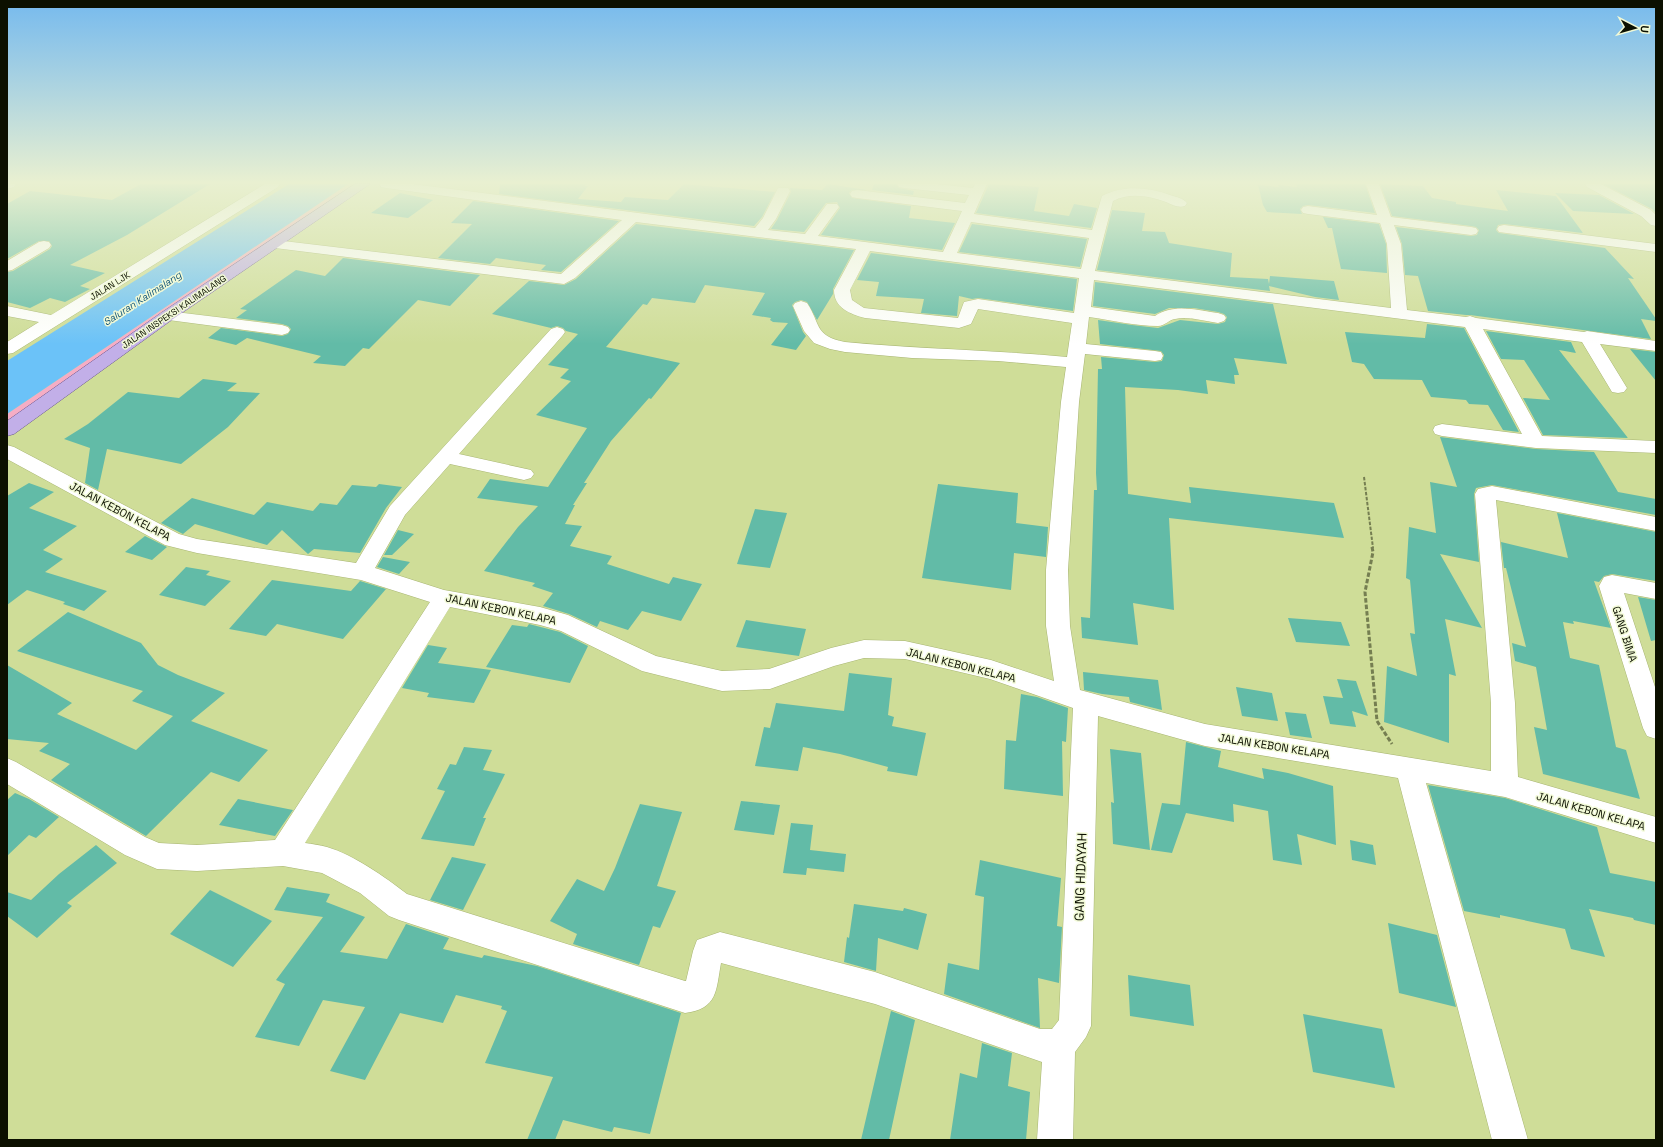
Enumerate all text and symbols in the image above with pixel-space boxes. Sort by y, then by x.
north arrow [1615,8,1655,48]
text: U [1638,25,1652,33]
water label: Saluran Kalimalang [101,268,184,328]
street label: JALAN LJK [88,269,133,303]
street label: JALAN INSPEKSI KALIMALANG [119,272,229,352]
street label: JALAN KEBON KELAPA [67,478,173,544]
street label: JALAN KEBON KELAPA [444,590,558,628]
street label: GANG BIMA [1609,604,1641,664]
street label: JALAN KEBON KELAPA [905,645,1017,685]
street label: JALAN KEBON KELAPA [1217,730,1331,762]
street label: JALAN KEBON KELAPA [1535,789,1647,833]
street label: GANG HIDAYAH [1070,833,1091,921]

